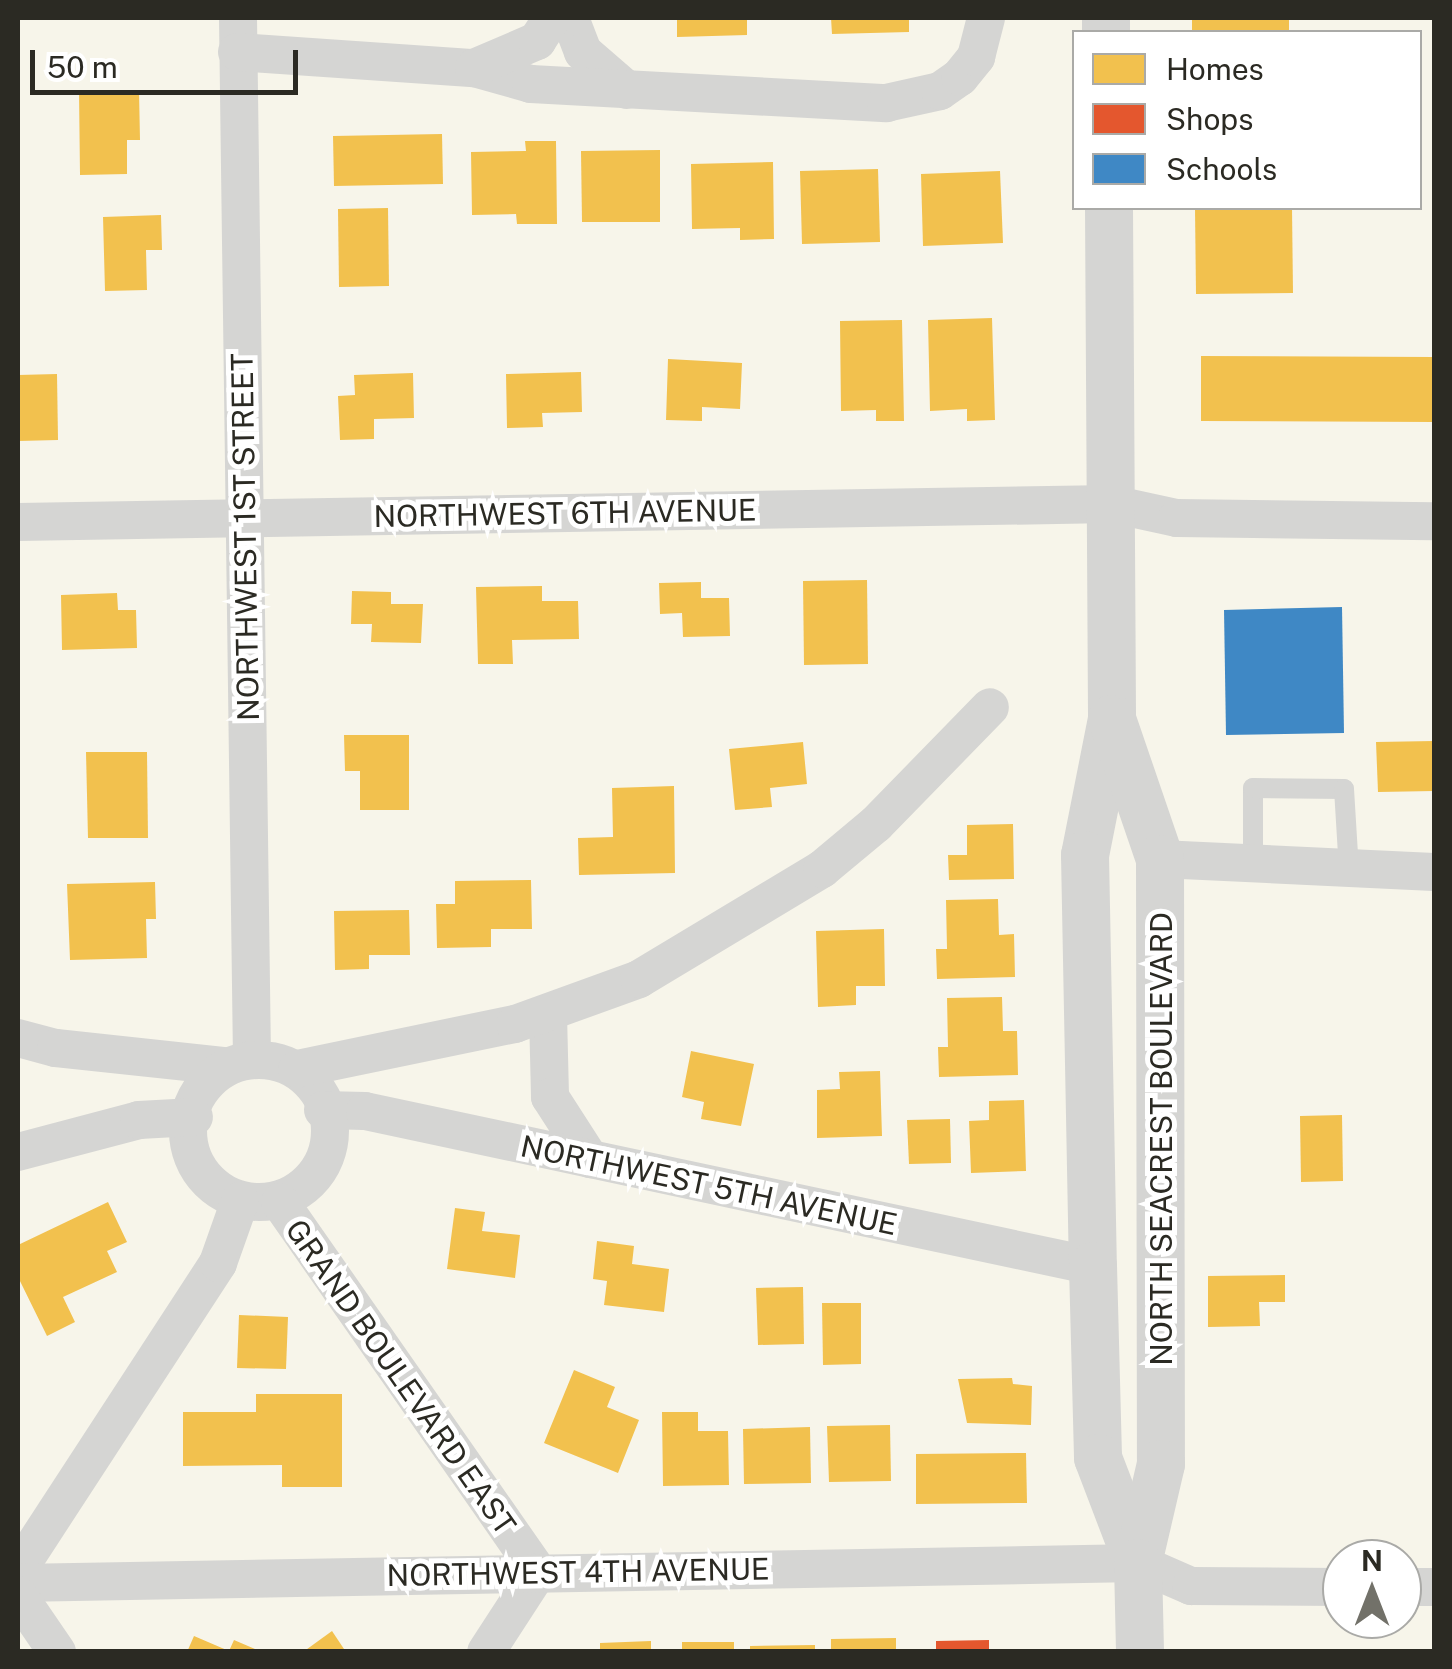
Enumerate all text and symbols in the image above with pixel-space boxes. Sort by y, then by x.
scale bar [35,30,302,92]
legend [1072,30,1422,210]
text: 50 m [47,49,118,85]
text: Homes [1166,51,1264,87]
text: Shops [1166,101,1253,137]
text: Schools [1166,151,1277,187]
street label: NORTHWEST 1ST STREET [224,353,266,721]
street label: NORTHWEST 6TH AVENUE [373,492,757,534]
street label: NORTH SEACREST BOULEVARD [1143,912,1179,1366]
street label: NORTHWEST 5TH AVENUE [518,1128,900,1242]
street label: GRAND BOULEVARD EAST [278,1213,524,1541]
north arrow [1322,1539,1422,1639]
text: N [1361,1544,1383,1577]
street label: NORTHWEST 4TH AVENUE [386,1551,770,1593]

